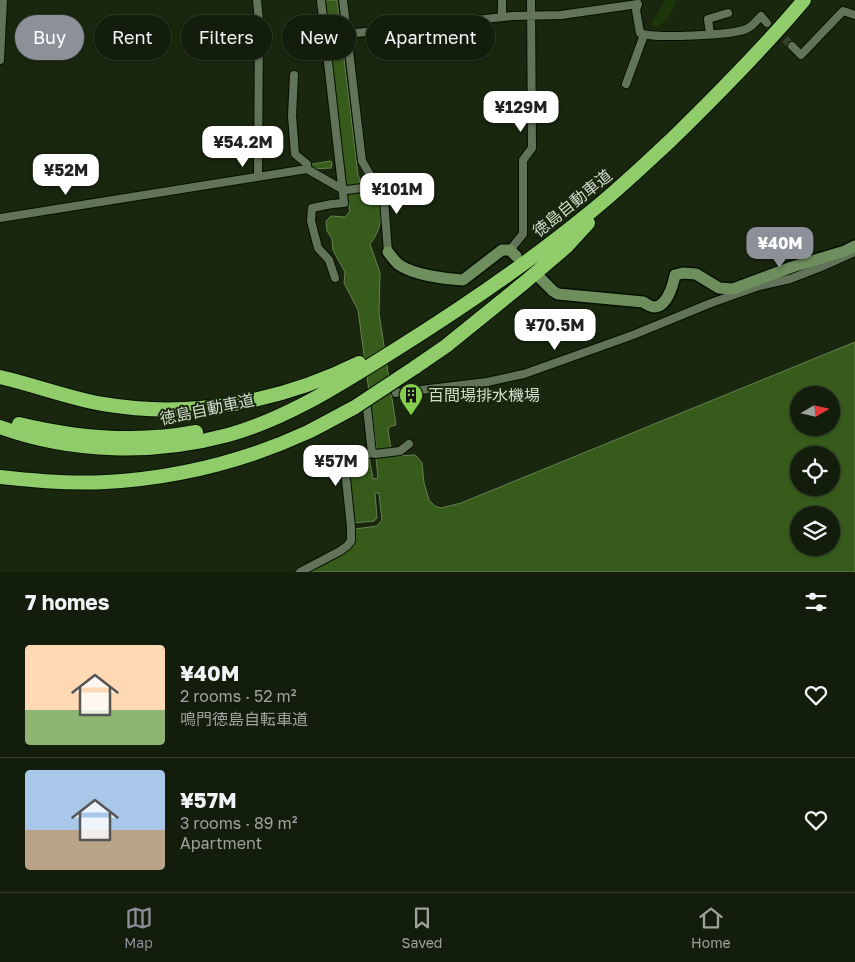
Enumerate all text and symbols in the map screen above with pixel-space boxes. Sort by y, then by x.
chip: Buy [15,15,84,60]
chip: Rent [94,15,171,60]
chip: Filters [181,15,272,60]
chip: New [282,15,356,60]
chip: Apartment [366,15,495,60]
pin: ¥129M [486,90,556,133]
text: ¥129M [495,97,547,117]
pin: ¥54.2M [202,126,284,168]
text: ¥54.2M [213,132,273,152]
pin: ¥52M [36,154,96,196]
text: ¥52M [44,160,88,180]
street label: 徳島自動車道 [528,165,616,241]
pin: ¥101M [362,172,432,215]
text: ¥101M [371,179,423,199]
pin: ¥40M [750,226,810,269]
text: ¥40M [757,233,803,253]
pin: ¥70.5M [514,308,596,351]
text: ¥70.5M [526,315,584,335]
building icon: 百間場排水機場 [398,382,424,416]
place label: 百間場排水機場 [428,385,540,405]
north arrow [790,386,840,436]
map controls [790,386,840,556]
street label: 徳島自動車道 [158,389,256,429]
pin: ¥57M [306,444,366,487]
button: locate [790,446,840,496]
text: ¥57M [314,451,358,471]
button: layers [790,506,840,556]
icon: filters [802,588,830,616]
text: 7 homes [25,589,110,615]
text: ¥40M [180,660,239,686]
icon: home [65,665,125,725]
icon: heart [802,681,830,709]
text: 2 rooms · 52 m² [180,686,296,706]
text: 鳴門徳島自転車道 [180,709,308,729]
text: ¥57M [180,787,237,813]
icon: home [65,790,125,850]
icon: heart [802,806,830,834]
text: 3 rooms · 89 m² [180,813,297,833]
text: Apartment [180,833,262,853]
tab: Map [124,904,153,951]
tab: Saved [402,904,442,951]
tab: Home [691,904,731,951]

